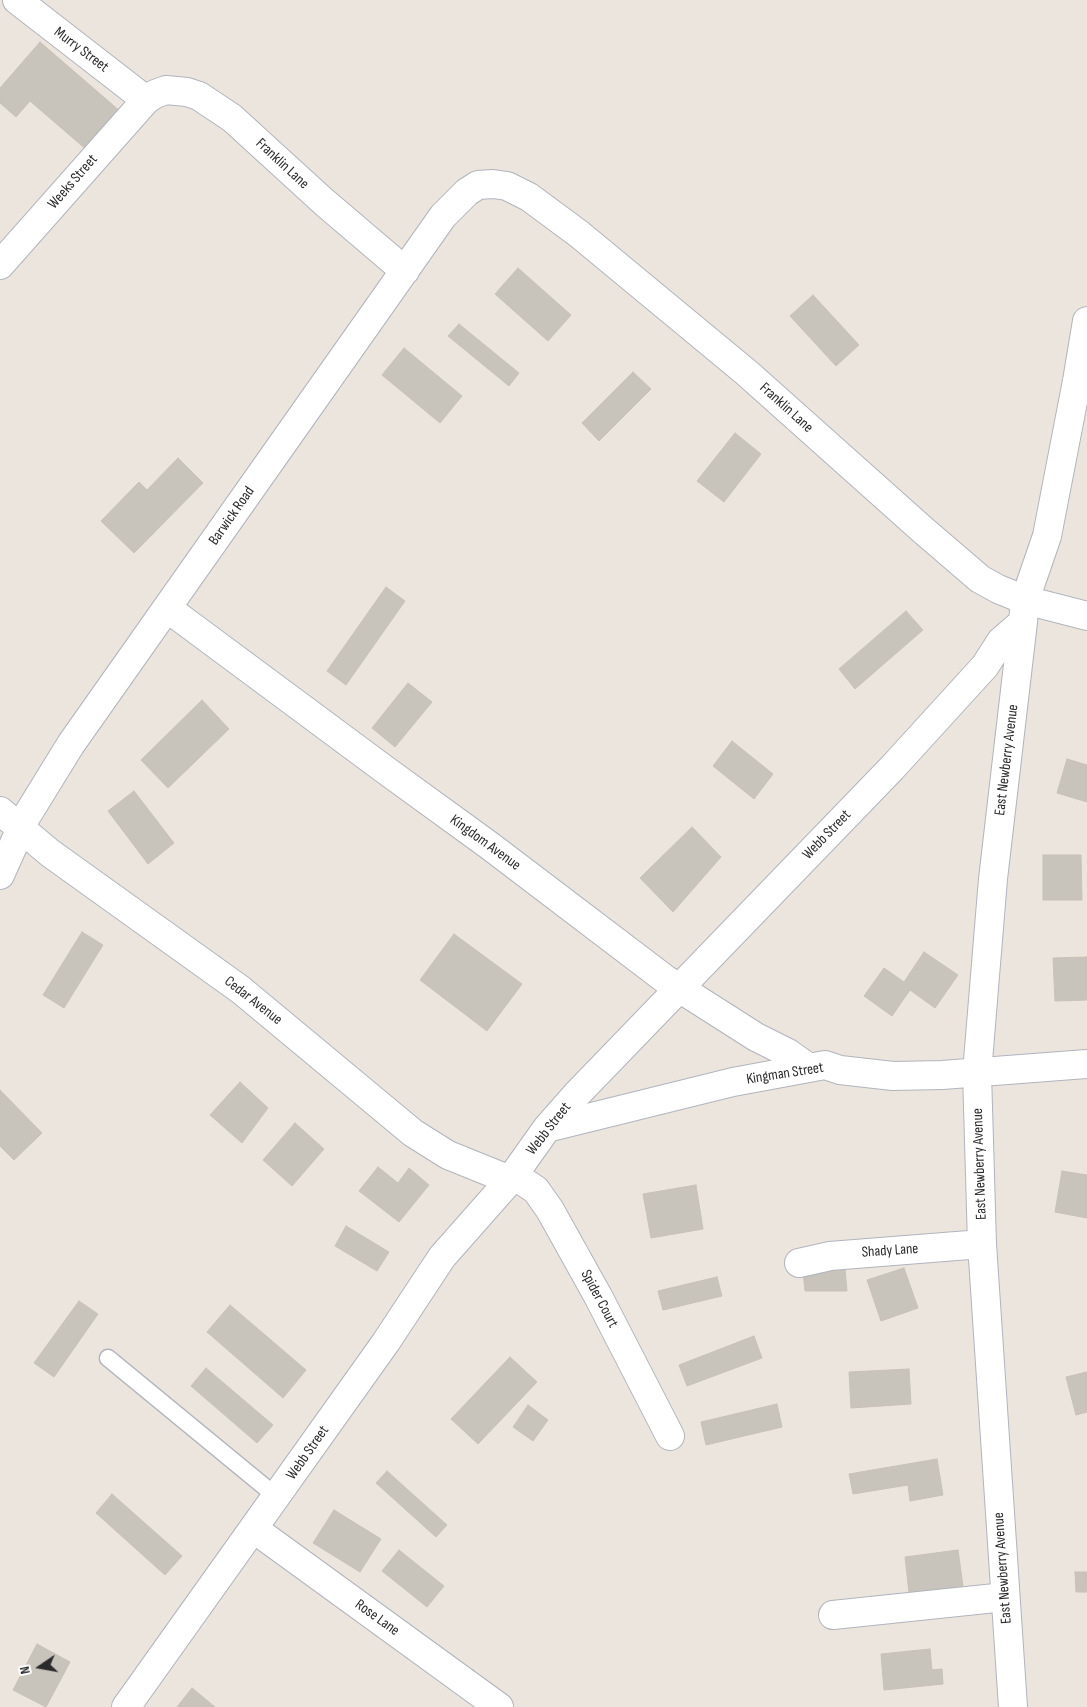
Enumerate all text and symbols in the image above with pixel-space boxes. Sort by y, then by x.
street label: Murry Street [50,24,112,76]
street label: Franklin Lane [252,135,312,193]
street label: Weeks Street [44,151,102,213]
street label: Franklin Lane [755,379,817,437]
street label: Barwick Road [205,483,259,549]
street label: East Newberry Avenue [991,703,1023,817]
street label: Webb Street [799,806,855,864]
street label: Kingdom Avenue [446,811,524,875]
street label: Cedar Avenue [220,973,286,1029]
street label: Kingman Street [745,1059,825,1089]
street label: Webb Street [523,1099,575,1159]
street label: East Newberry Avenue [969,1108,991,1220]
street label: Shady Lane [861,1240,919,1262]
street label: Spider Court [576,1267,622,1331]
street label: Webb Street [283,1422,333,1484]
street label: East Newberry Avenue [990,1512,1016,1624]
street label: Rose Lane [351,1596,403,1640]
north arrow [15,1642,65,1692]
text: N [16,1665,34,1676]

